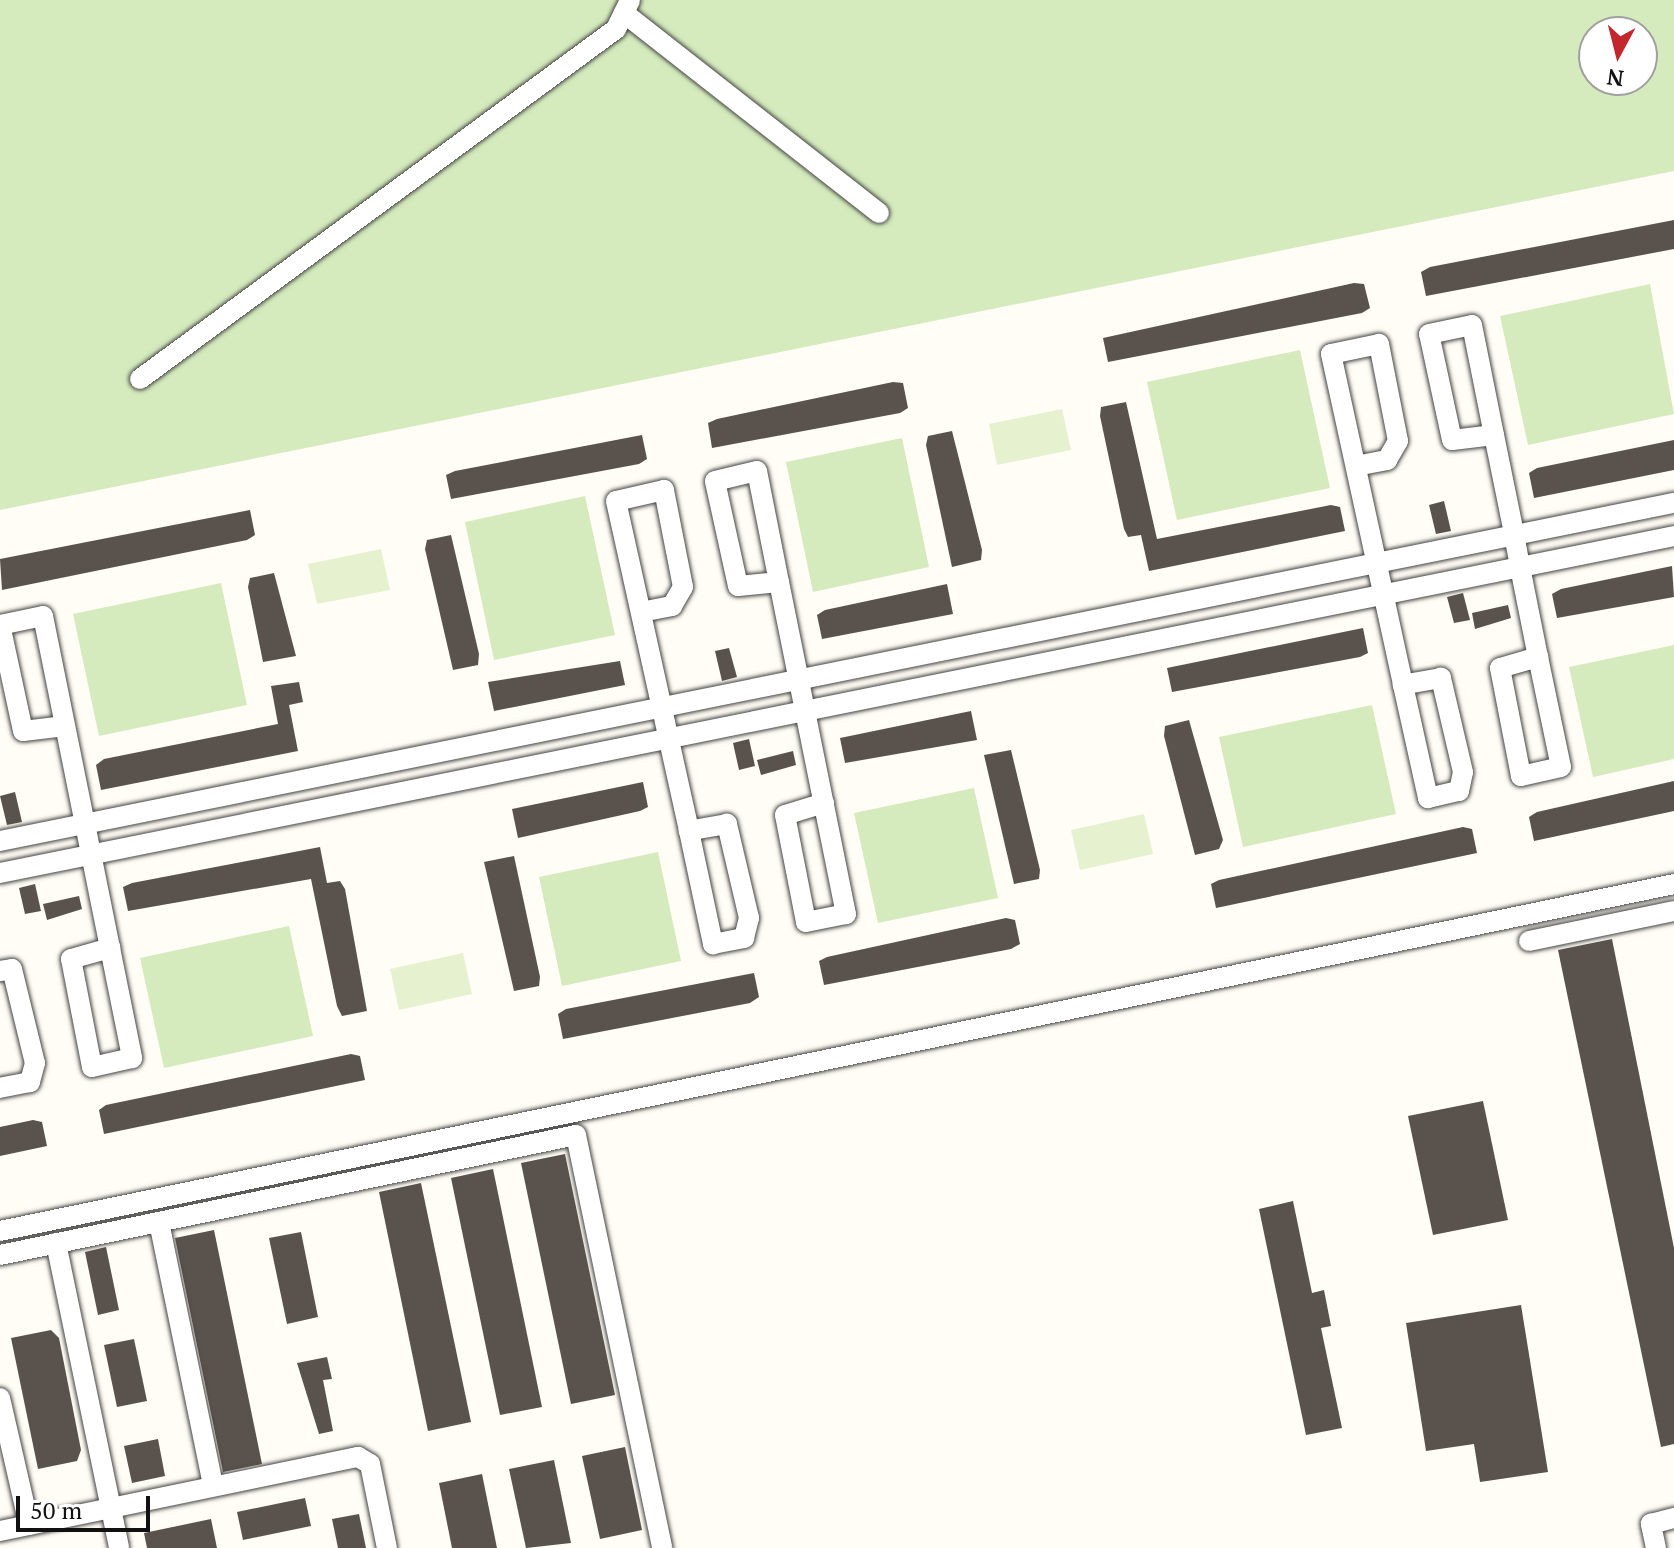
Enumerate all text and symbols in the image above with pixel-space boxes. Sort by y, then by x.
north arrow [1578,16,1658,96]
text: N [1605,63,1625,94]
scale bar [20,1480,154,1530]
text: 50 m [30,1494,82,1526]

